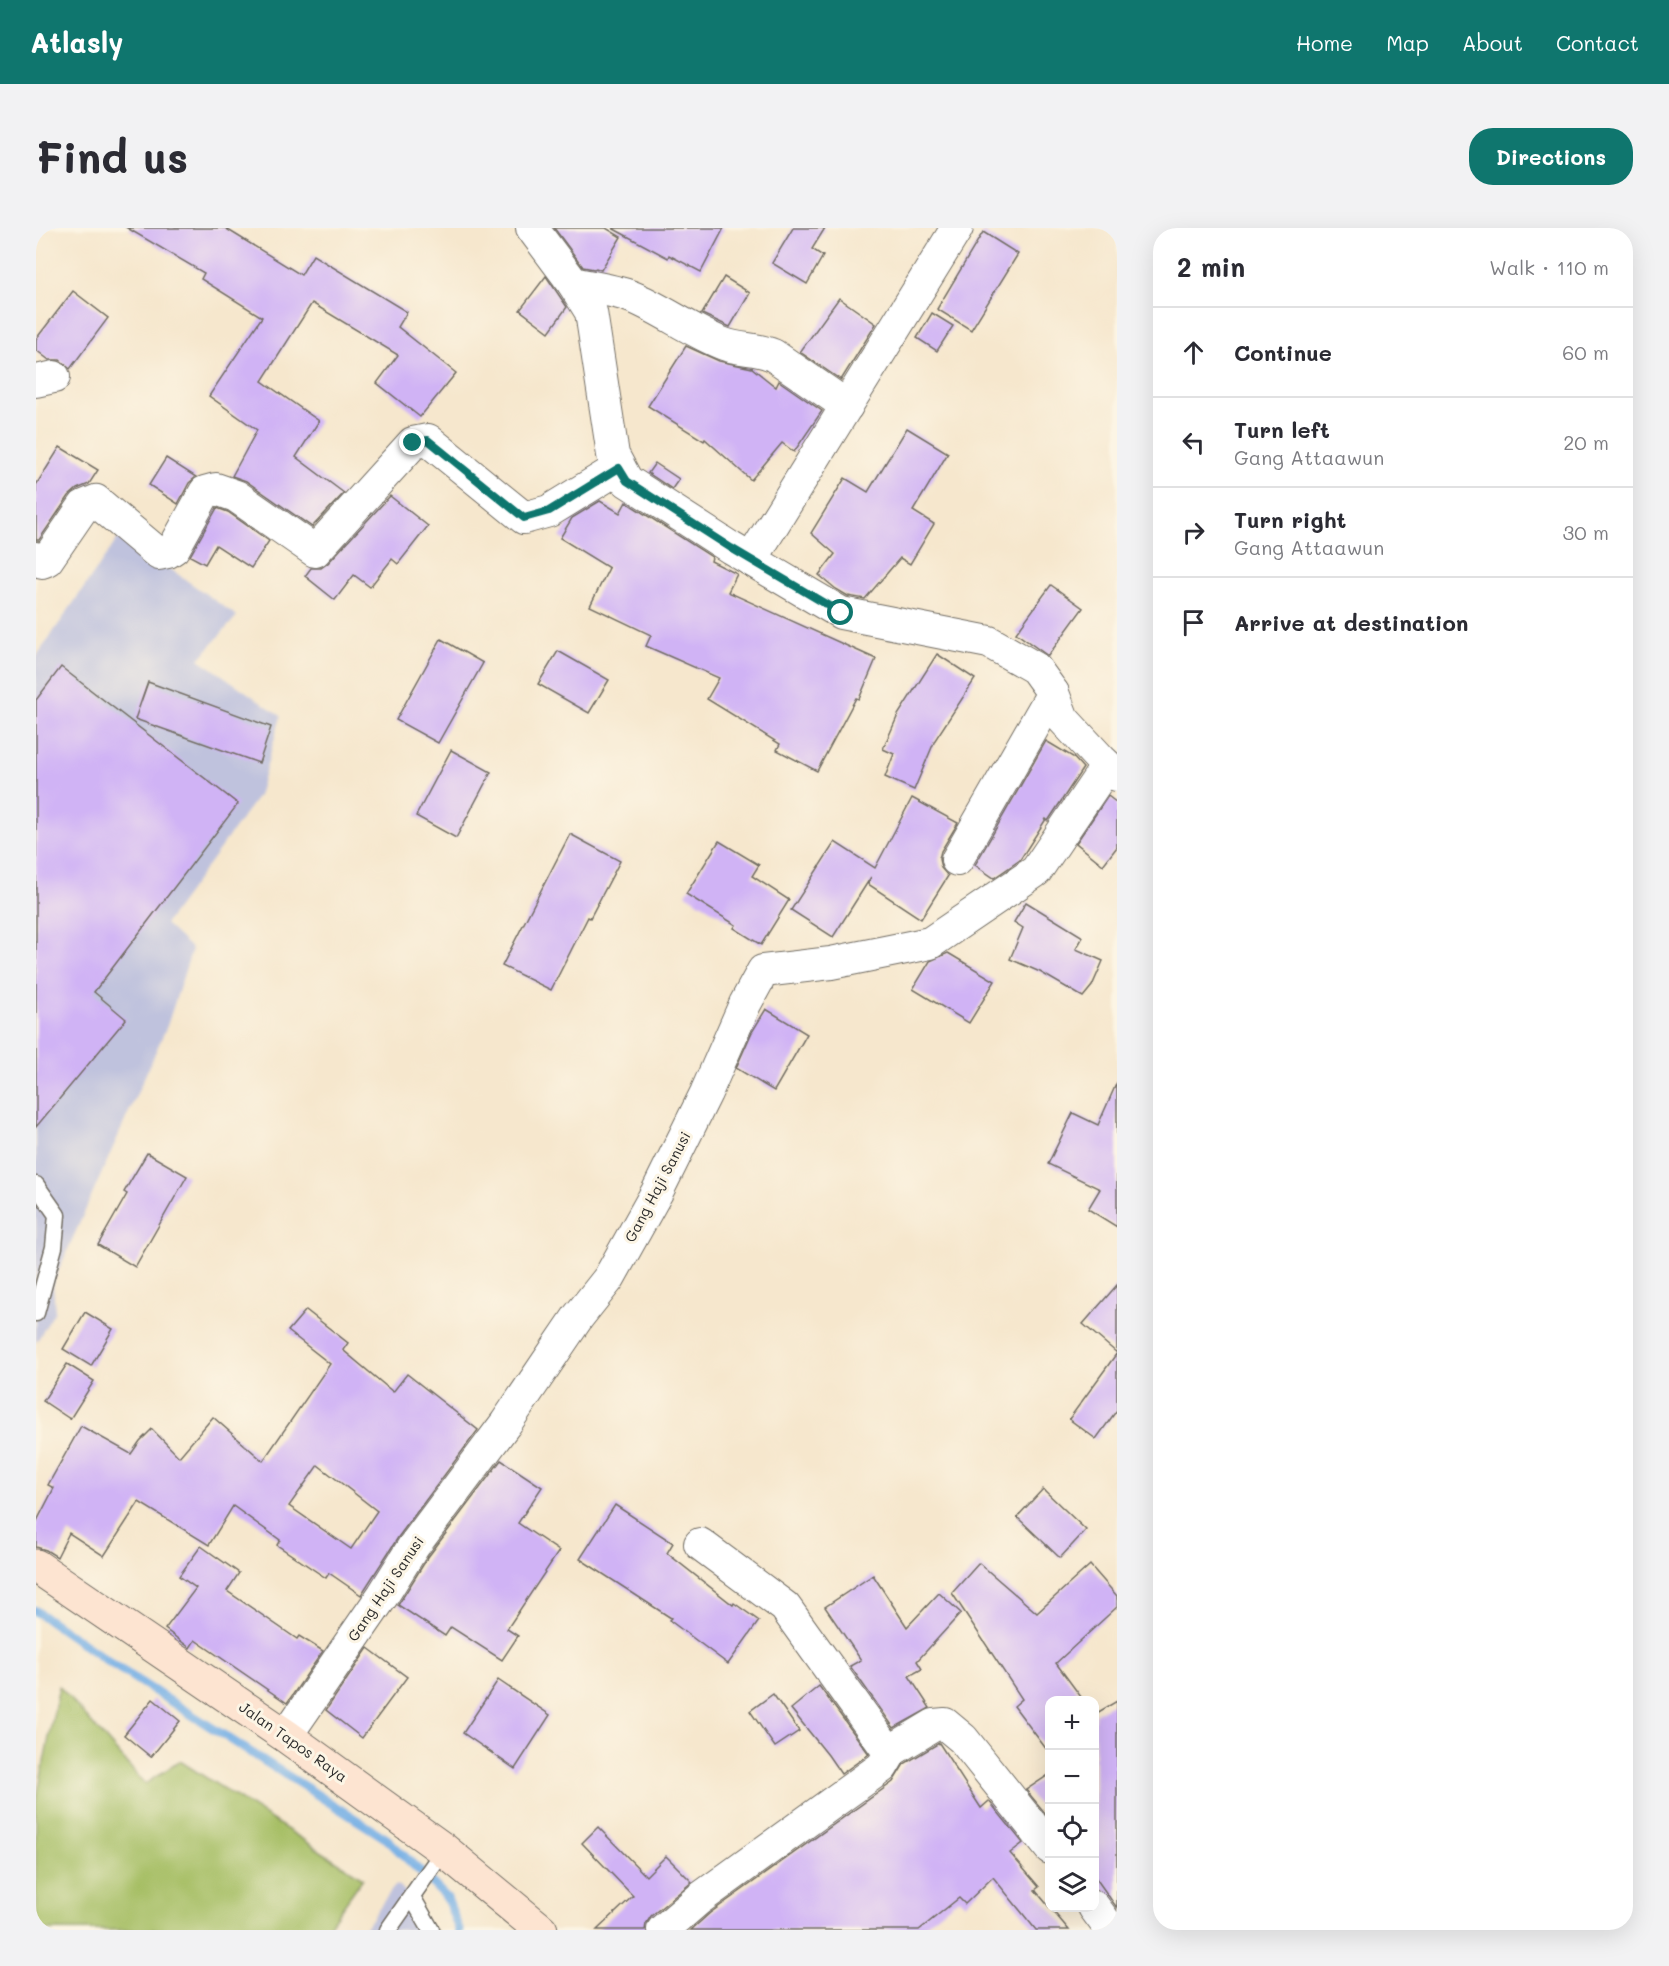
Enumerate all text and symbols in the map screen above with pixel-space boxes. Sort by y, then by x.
text: Atlasly [30,24,124,60]
text: Home [1296,29,1353,56]
text: Map [1386,29,1429,56]
text: About [1462,29,1523,56]
text: Contact [1556,29,1639,56]
button: Directions [1469,128,1633,185]
text: Find us [36,129,188,184]
text: 2 min [1177,250,1245,284]
text: Walk · 110 m [1489,254,1609,280]
icon: ahead [1177,336,1210,369]
text: Continue [1234,338,1332,367]
text: 60 m [1562,339,1609,365]
text: Turn left [1234,415,1330,444]
icon: left [1177,426,1210,459]
route end [399,429,425,455]
text: 20 m [1563,429,1609,455]
text: Gang Attaawun [1234,444,1384,470]
text: Turn right [1234,505,1346,534]
icon: right [1177,516,1210,549]
text: 30 m [1563,519,1609,545]
text: Gang Attaawun [1234,534,1384,560]
route start [827,599,853,625]
icon: arrive [1177,606,1210,639]
text: Arrive at destination [1234,608,1469,637]
street label: Gang Haji Sanusi [619,1128,695,1245]
street label: Gang Haji Sanusi [343,1532,428,1645]
street label: Jalan Tapos Raya [235,1696,352,1786]
map controls [1045,1696,1099,1912]
button: + [1045,1696,1099,1750]
button: − [1045,1750,1099,1804]
button: locate [1045,1804,1099,1858]
button: layers [1045,1858,1099,1912]

